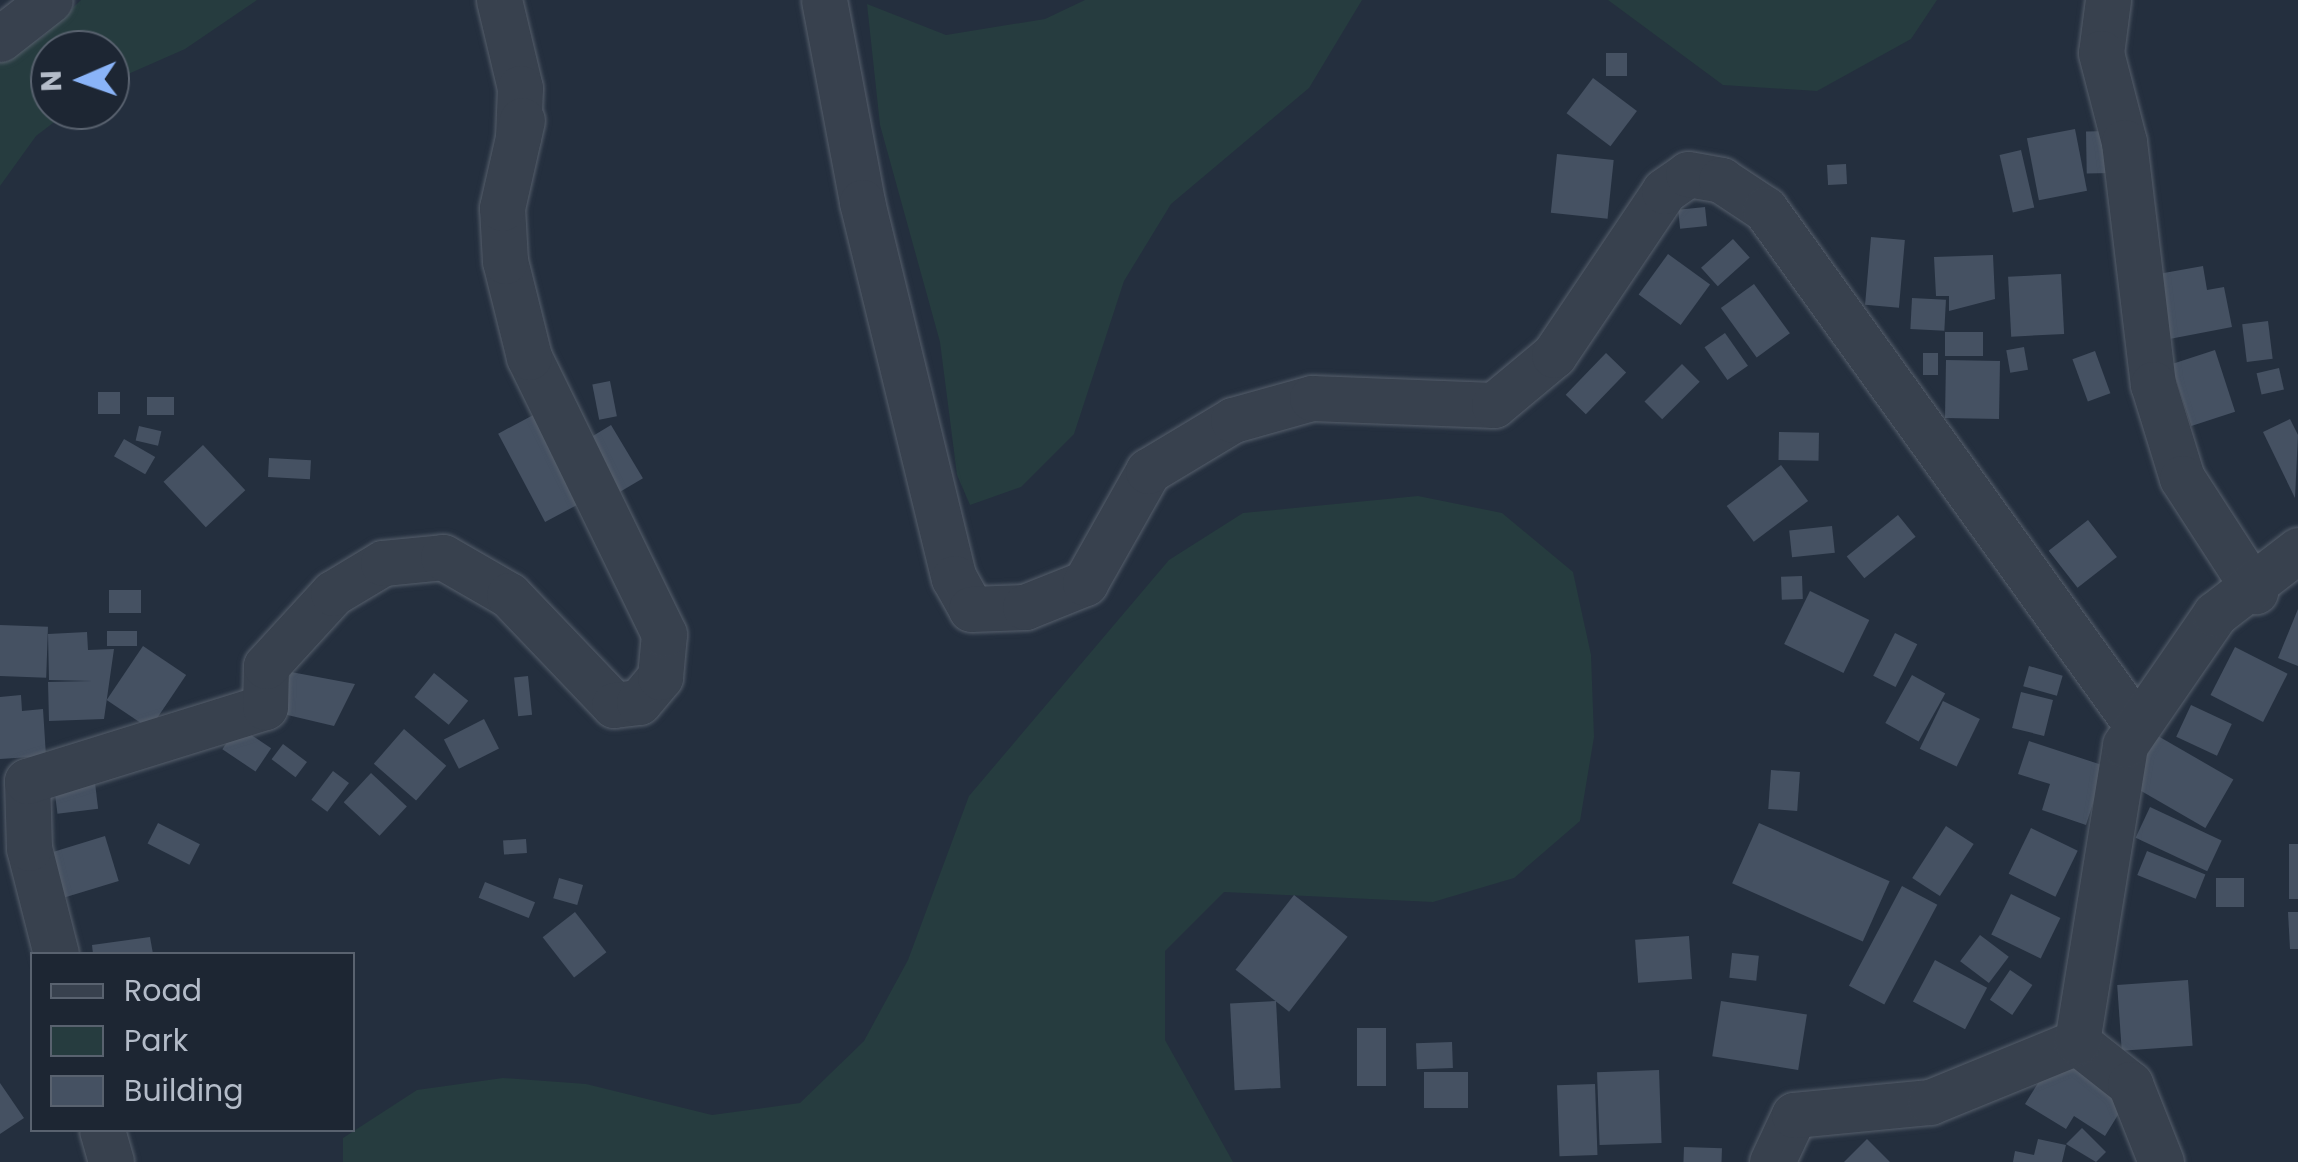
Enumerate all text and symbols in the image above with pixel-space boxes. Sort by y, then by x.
north arrow [30,30,130,130]
text: N [32,70,71,92]
legend [30,952,355,1132]
text: Road [124,969,202,1012]
text: Park [124,1019,188,1062]
text: Building [124,1069,244,1112]

